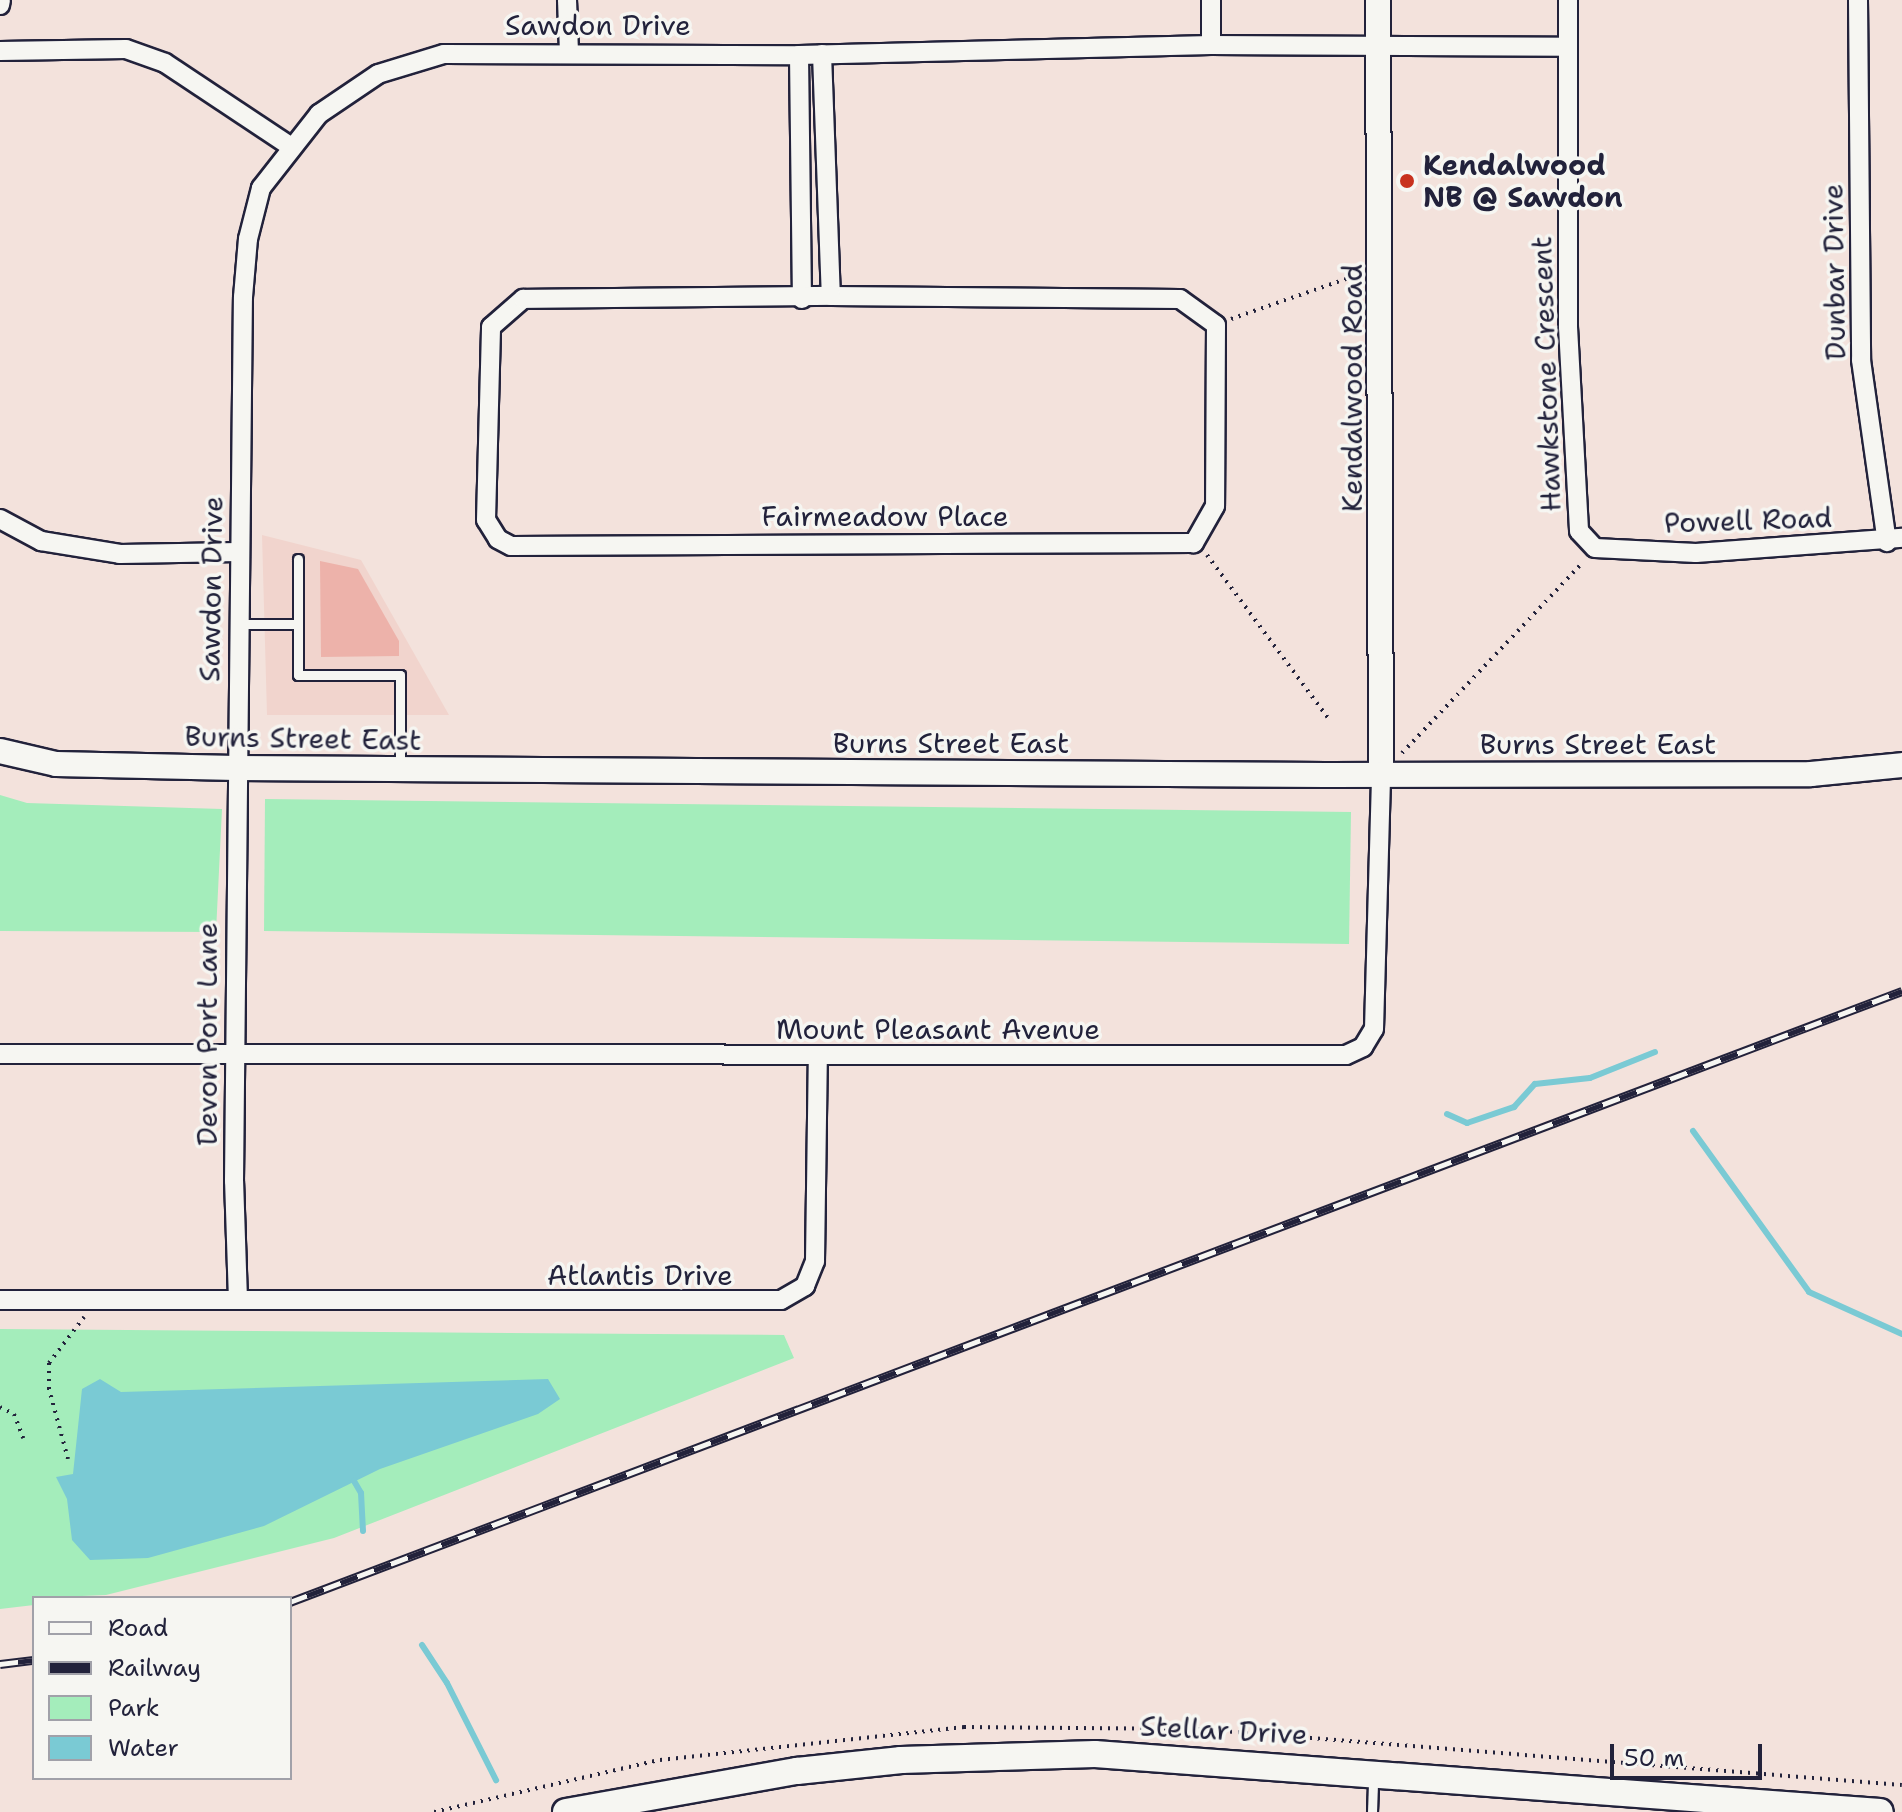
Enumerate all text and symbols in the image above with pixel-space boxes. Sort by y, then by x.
street label: Sawdon Drive [505,8,691,42]
place label: Kendalwood NB @ Sawdon [1423,148,1623,214]
marker: Kendalwood NB @ Sawdon [1398,172,1416,190]
street label: Dunbar Drive [1816,183,1852,361]
street label: Hawkstone Crescent [1524,236,1568,512]
street label: Kendalwood Road [1335,264,1369,512]
street label: Sawdon Drive [193,496,229,682]
street label: Fairmeadow Place [761,499,1009,533]
street label: Powell Road [1663,500,1833,540]
street label: Burns Street East [184,719,422,757]
street label: Burns Street East [833,726,1069,760]
street label: Burns Street East [1480,727,1716,761]
street label: Devon Port Lane [190,922,224,1146]
street label: Mount Pleasant Avenue [776,1012,1100,1046]
street label: Atlantis Drive [547,1258,733,1292]
legend [32,1596,292,1780]
text: Road [108,1612,168,1644]
text: Railway [108,1652,201,1684]
text: Park [108,1692,160,1724]
street label: Stellar Drive [1139,1709,1309,1751]
scale bar [1614,1728,1766,1778]
text: Water [108,1732,179,1764]
text: 50 m [1624,1742,1684,1774]

